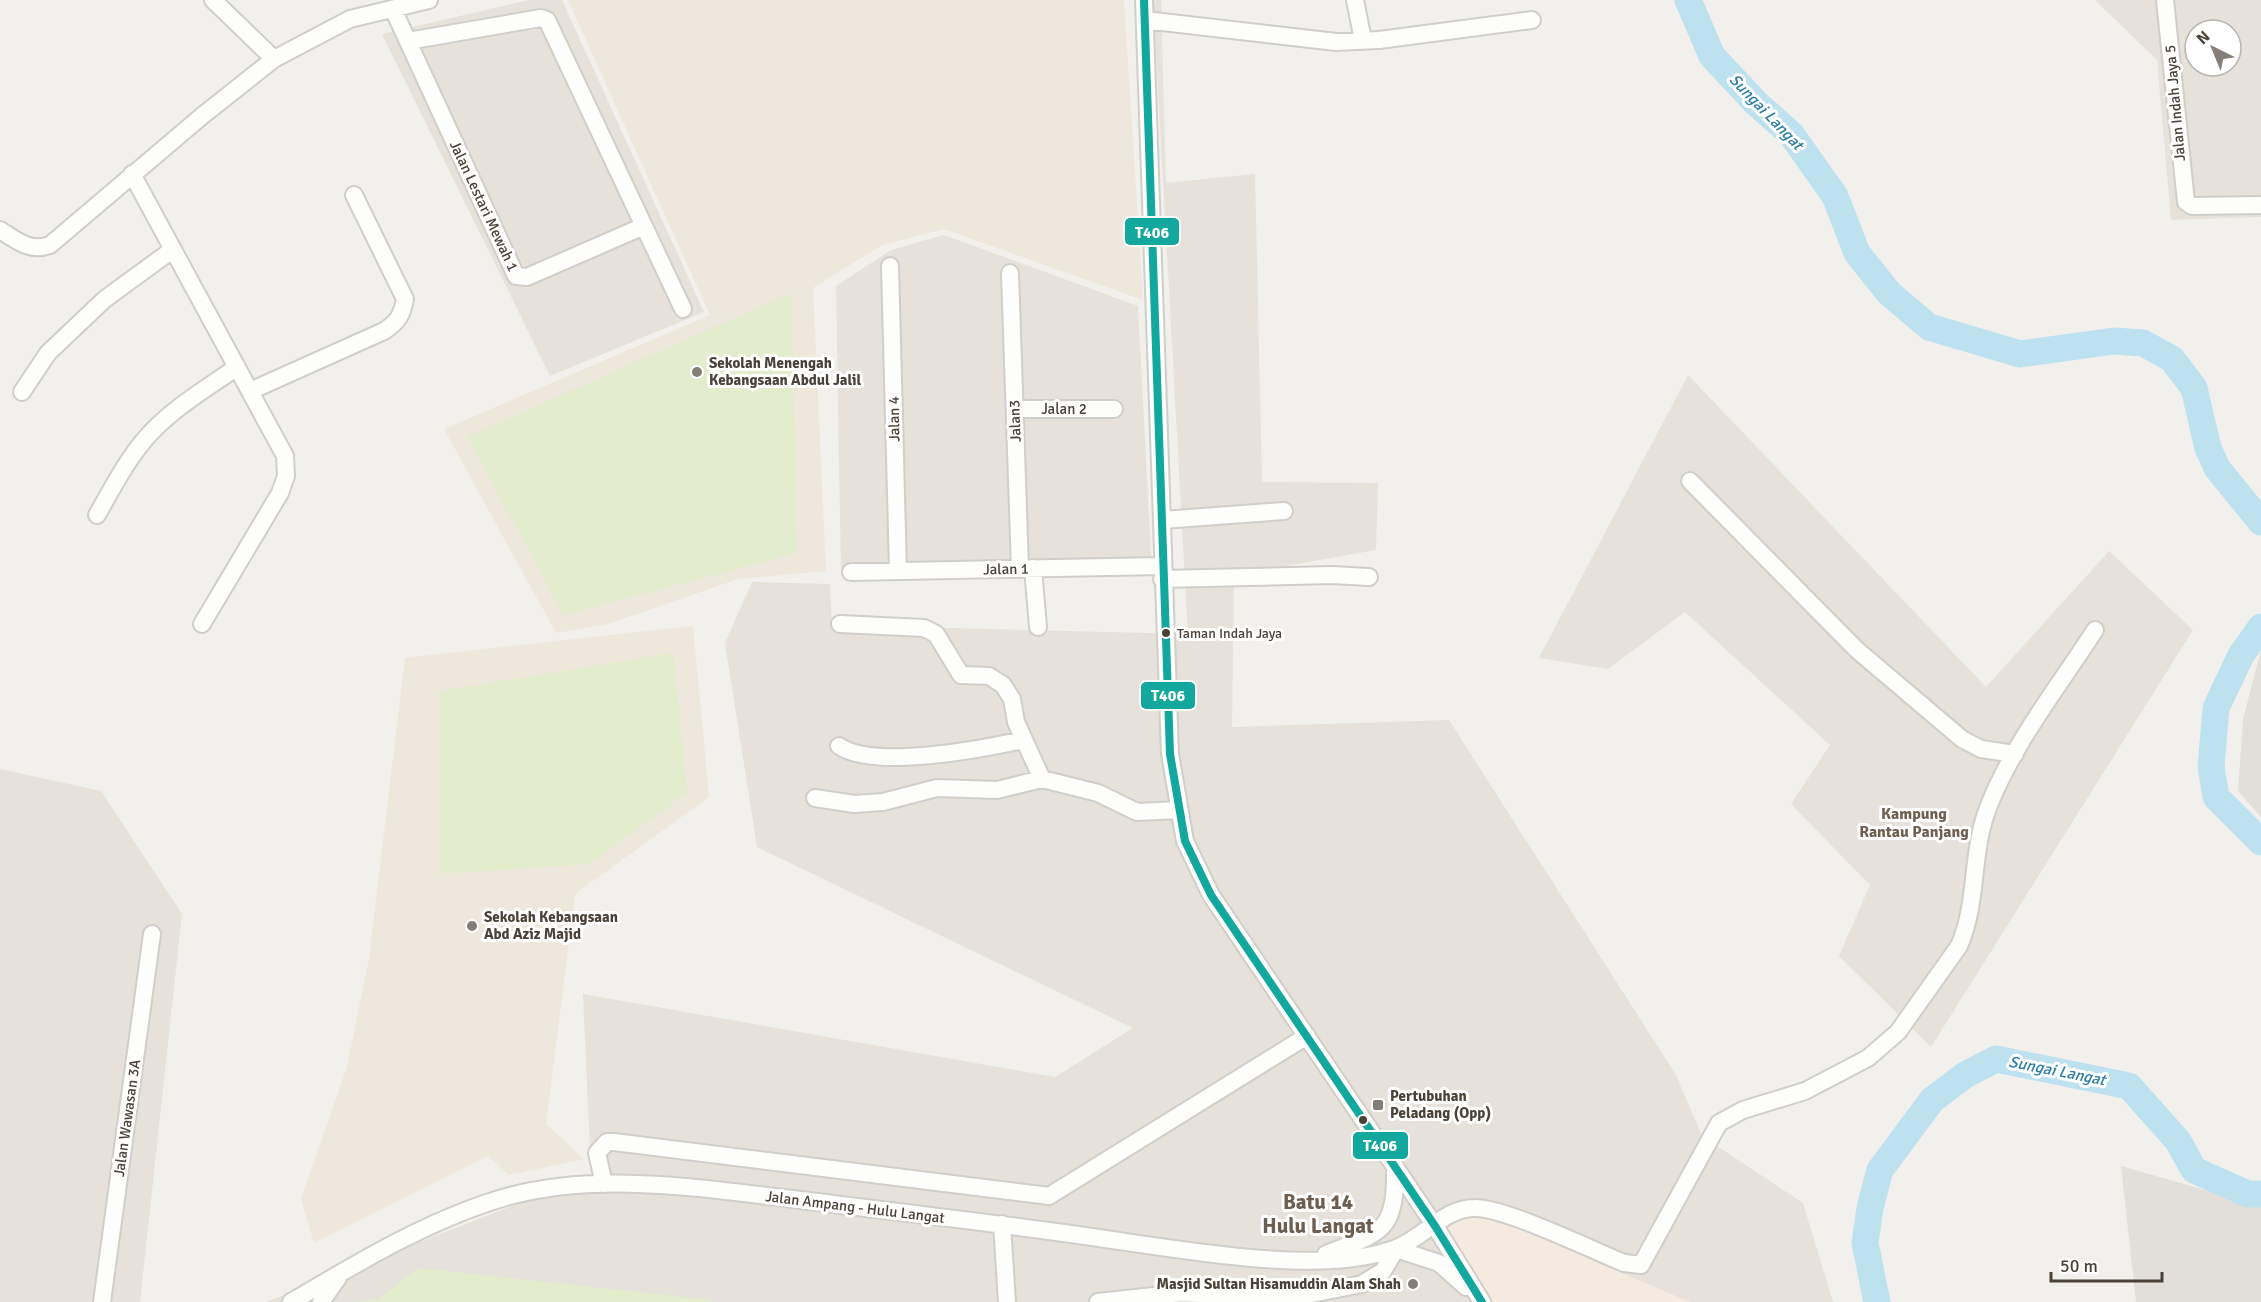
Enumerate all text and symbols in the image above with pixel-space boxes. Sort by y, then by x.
north arrow [2183,18,2243,78]
text: N [2193,27,2214,49]
street label: Jalan Indah Jaya 5 [2161,44,2189,162]
water label: Sungai Langat [1725,70,1809,156]
street label: Jalan Lestari Mewah 1 [446,138,522,274]
line badge: T406 [1124,217,1180,246]
text: T406 [1135,223,1169,243]
place label: Sekolah Menengah Kebangsaan Abdul Jalil [709,354,861,389]
marker: Sekolah Menengah Kebangsaan Abdul Jalil [690,365,704,379]
street label: Jalan 4 [885,396,903,442]
street label: Jalan3 [1005,400,1025,442]
street label: Jalan 2 [1041,400,1087,418]
street label: Jalan 1 [983,560,1029,578]
place label: Taman Indah Jaya [1177,625,1282,642]
marker: Taman Indah Jaya [1160,627,1172,639]
line badge: T406 [1140,681,1196,710]
text: T406 [1151,686,1185,706]
district label: Kampung Rantau Panjang [1859,804,1969,842]
place label: Sekolah Kebangsaan Abd Aziz Majid [484,908,618,943]
marker: Sekolah Kebangsaan Abd Aziz Majid [465,919,479,933]
water label: Sungai Langat [2007,1052,2109,1091]
street label: Jalan Wawasan 3A [110,1058,144,1178]
place label: Pertubuhan Peladang (Opp) [1390,1087,1491,1122]
marker: Pertubuhan Peladang (Opp) [1371,1098,1385,1112]
unlabelled marker [1357,1114,1369,1126]
line badge: T406 [1352,1131,1409,1160]
text: T406 [1363,1136,1397,1156]
street label: Jalan Ampang - Hulu Langat [764,1187,946,1227]
district label: Batu 14 Hulu Langat [1262,1189,1374,1239]
scale bar [2051,1245,2162,1283]
text: 50 m [2060,1255,2098,1277]
place label: Masjid Sultan Hisamuddin Alam Shah [1157,1275,1401,1293]
marker: Masjid Sultan Hisamuddin Alam Shah [1406,1277,1420,1291]

